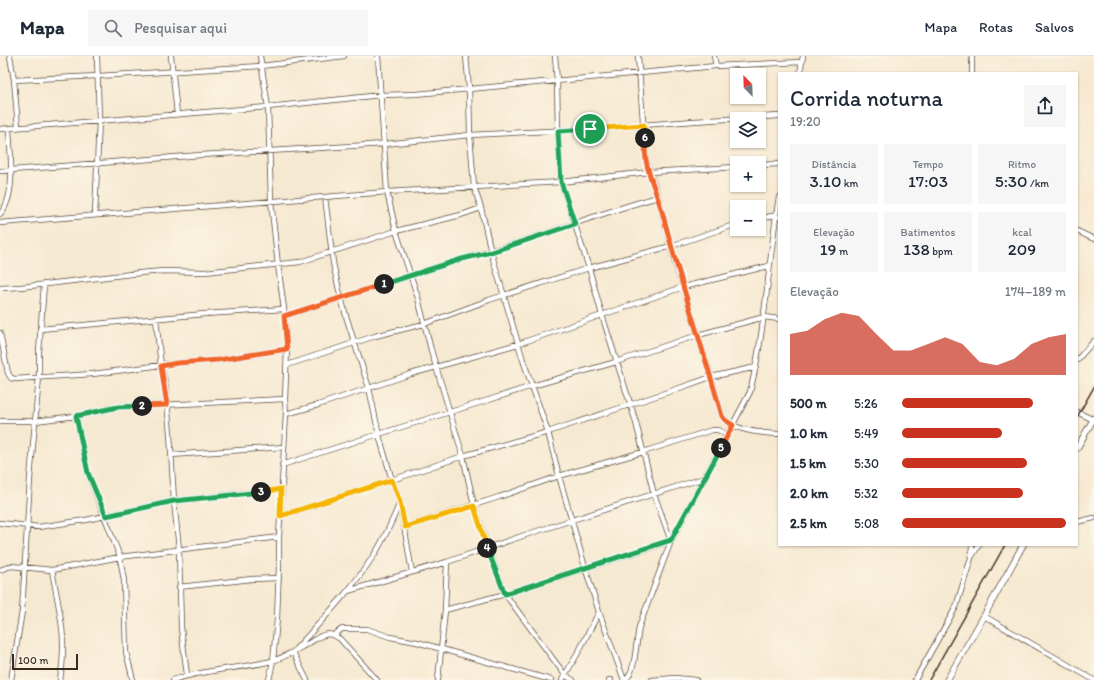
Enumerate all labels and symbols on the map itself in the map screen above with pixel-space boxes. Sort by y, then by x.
north arrow [730,68,766,104]
pin [573,112,607,146]
pin: 6 [635,128,655,148]
pin: 1 [374,274,394,294]
pin: 2 [132,396,152,416]
pin: 5 [711,438,731,458]
pin: 3 [251,482,271,502]
pin: 4 [477,538,497,558]
scale bar [12,652,78,671]

